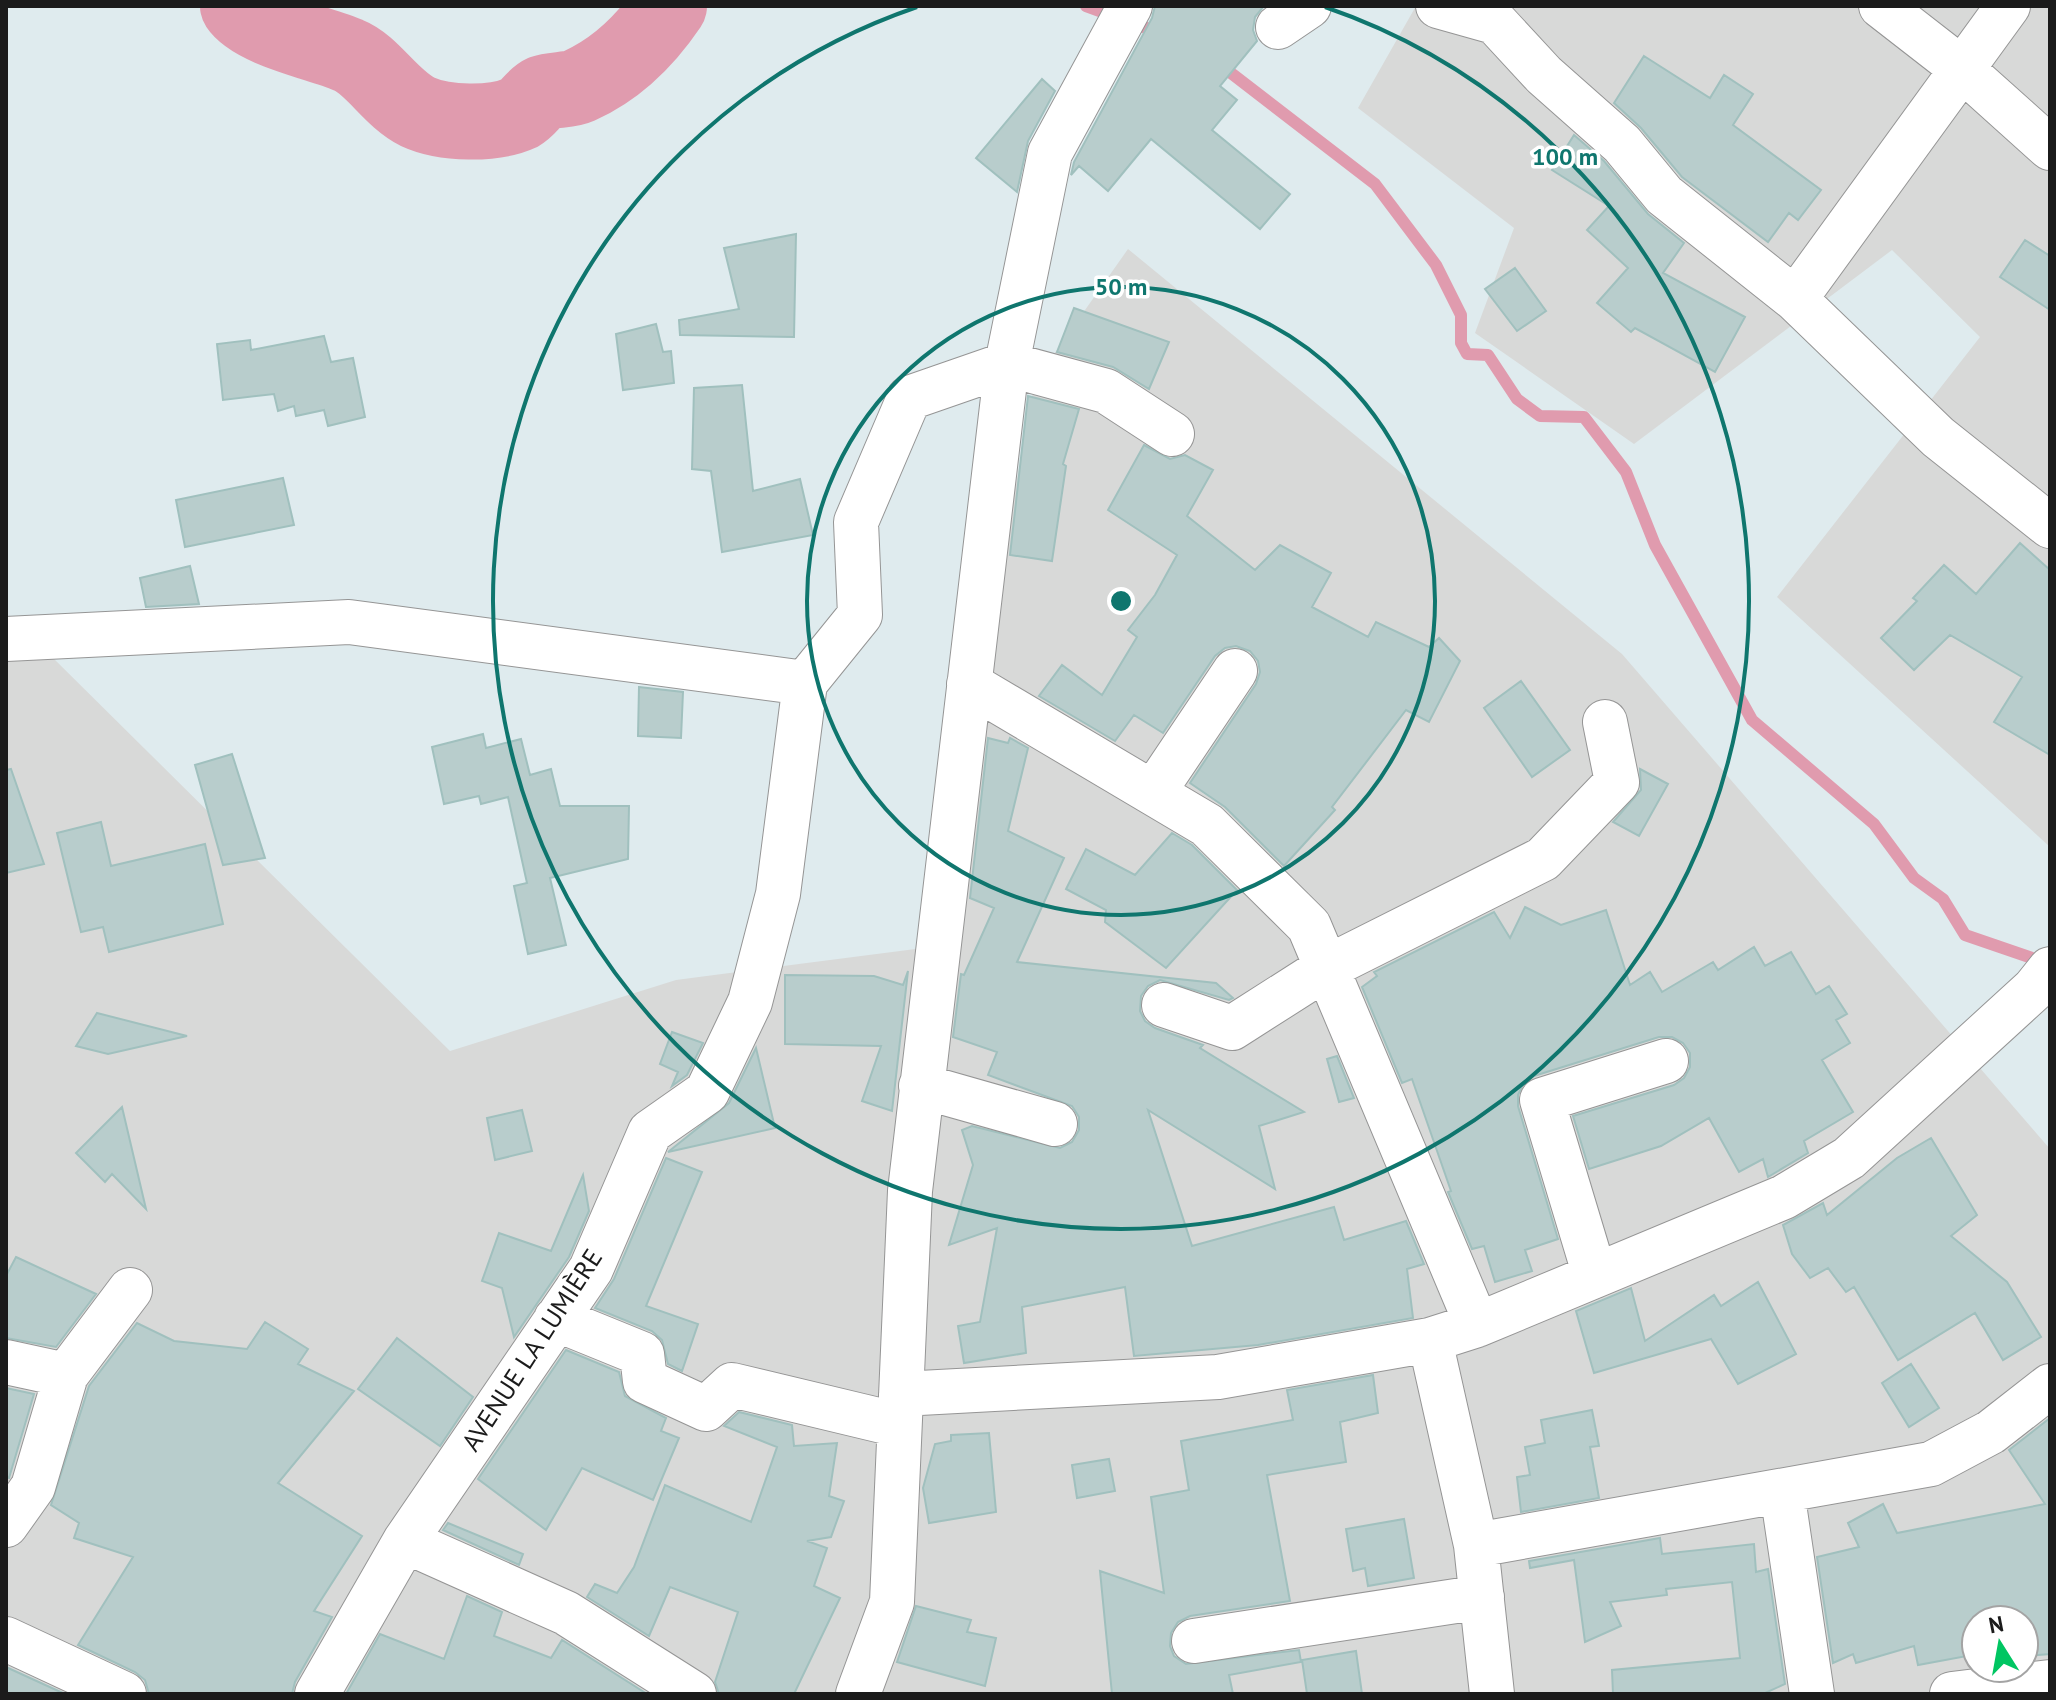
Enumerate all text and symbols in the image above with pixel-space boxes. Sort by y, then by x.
text: 100 m [1532,141,1598,172]
text: 50 m [1095,271,1147,302]
centre of rings [1107,587,1135,615]
street label: AVENUE LA LUMIÈRE [454,1242,609,1457]
north arrow [1960,1604,2040,1684]
text: N [1986,1609,2006,1639]

